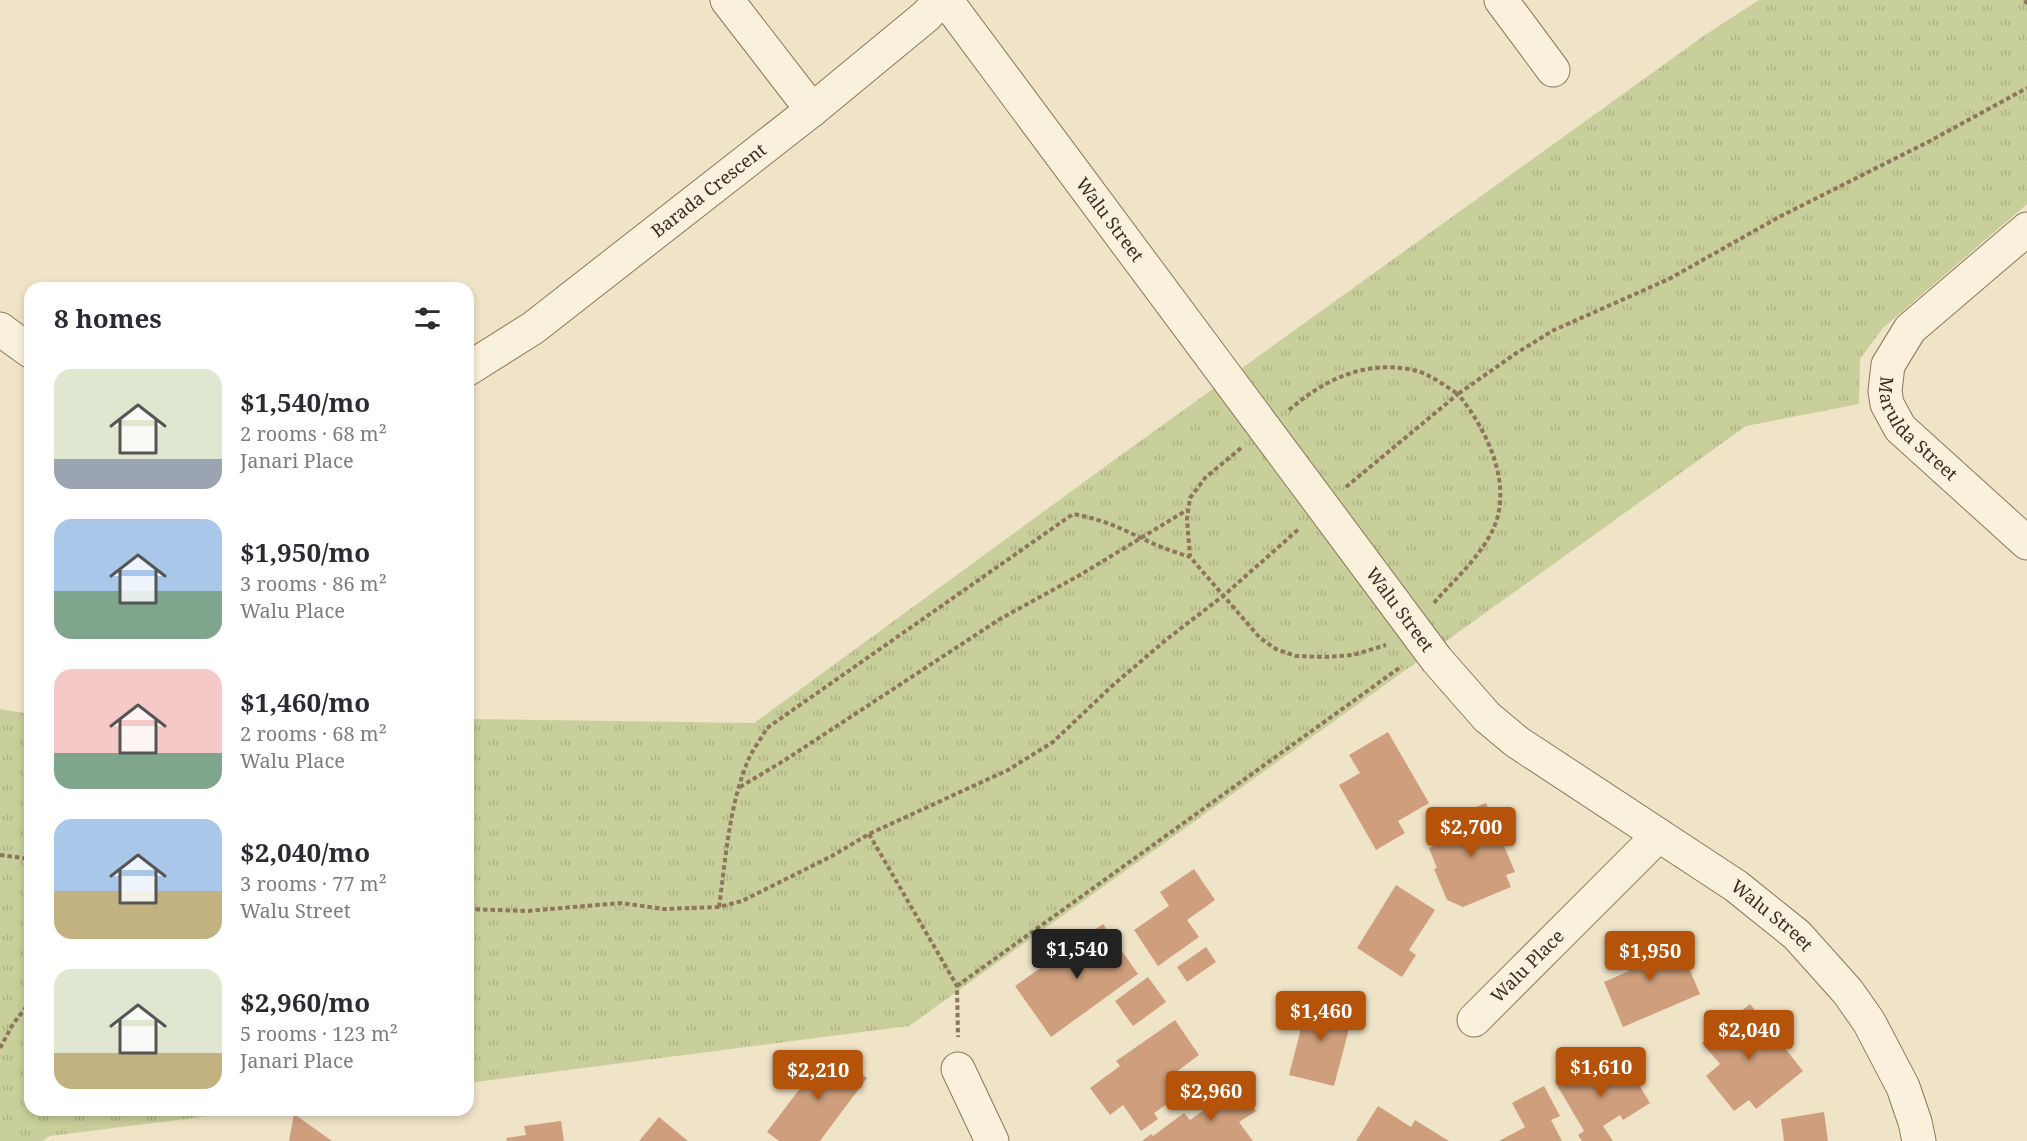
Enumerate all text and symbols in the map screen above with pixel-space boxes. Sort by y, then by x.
street label: Barada Crescent [646,137,771,242]
street label: Walu Street [1071,172,1150,266]
text: 8 homes [54,300,162,336]
icon: filters [411,302,444,335]
street label: Marulda Street [1874,375,1963,486]
text: $1,540/mo [240,384,370,420]
icon: home [102,393,174,465]
text: 2 rooms · 68 m² [240,420,387,447]
text: Janari Place [240,447,354,474]
text: $1,950/mo [240,534,370,570]
icon: home [102,543,174,615]
street label: Walu Street [1361,562,1440,656]
text: 3 rooms · 86 m² [240,570,387,597]
text: Walu Place [240,597,345,624]
text: $1,460/mo [240,684,370,720]
icon: home [102,693,174,765]
text: 2 rooms · 68 m² [240,720,387,747]
text: Walu Place [240,747,345,774]
pin: $2,700 [1422,807,1520,858]
text: $2,700 [1440,813,1502,840]
text: $2,040/mo [240,834,370,870]
icon: home [102,843,174,915]
text: 3 rooms · 77 m² [240,870,387,897]
street label: Walu Street [1726,874,1819,956]
text: Walu Street [240,897,351,924]
street label: Walu Place [1485,924,1569,1007]
pin: $1,540 [1028,929,1126,980]
pin: $1,950 [1601,931,1699,982]
text: $1,540 [1046,935,1108,962]
text: $1,950 [1619,937,1681,964]
text: $2,960/mo [240,984,370,1020]
pin: $1,460 [1272,991,1370,1042]
icon: home [102,993,174,1065]
text: $1,460 [1290,997,1352,1024]
pin: $2,040 [1700,1010,1798,1061]
text: $2,040 [1718,1016,1780,1043]
text: 5 rooms · 123 m² [240,1020,398,1047]
text: Janari Place [240,1047,354,1074]
pin: $1,610 [1552,1047,1650,1098]
pin: $2,210 [769,1050,867,1101]
text: $1,610 [1570,1053,1632,1080]
text: $2,210 [787,1056,849,1083]
pin: $2,960 [1162,1071,1260,1122]
text: $2,960 [1180,1077,1242,1104]

